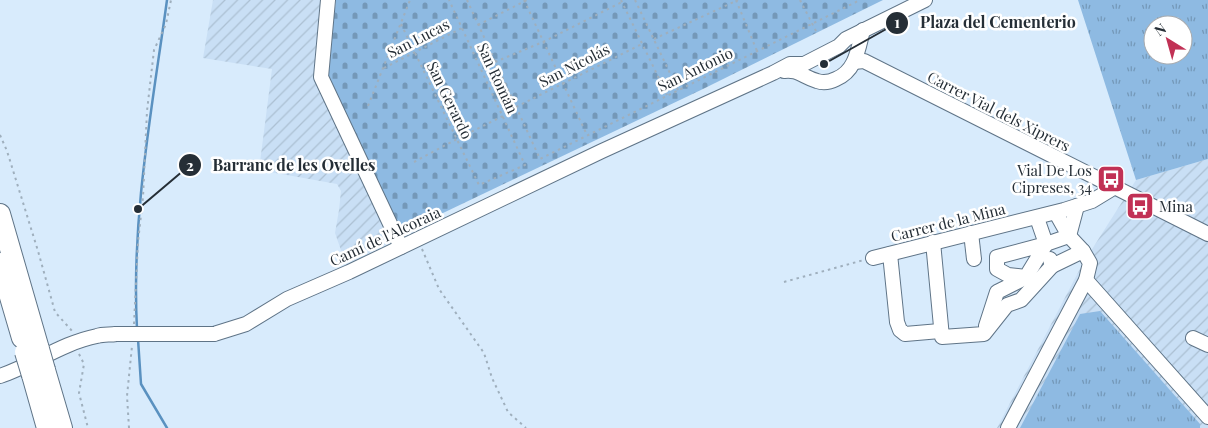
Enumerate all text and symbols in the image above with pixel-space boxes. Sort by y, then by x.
callout: Plaza del Cementerio [885,7,1086,38]
text: Plaza del Cementerio [920,11,1076,32]
text: 1 [894,12,900,32]
street label: San Lucas [383,14,453,62]
north arrow [1143,15,1193,65]
text: N [1150,19,1170,40]
street label: San Román [473,39,523,117]
street label: San Nicolás [535,39,613,91]
street label: San Antonio [654,42,736,96]
street label: San Gerardo [423,58,477,142]
street label: Carrer Vial dels Xiprers [924,66,1074,156]
callout: Barranc de les Ovelles [178,150,386,181]
text: Barranc de les Ovelles [213,154,375,175]
text: 2 [186,155,194,175]
place label: Vial De Los Cipreses, 34 [1012,160,1092,197]
bus stop icon: Vial De Los Cipreses, 34 [1096,164,1126,194]
bus stop icon: Mina [1125,191,1155,221]
place label: Mina [1159,196,1193,216]
street label: Carrer de la Mina [889,198,1008,246]
street label: Camí de l'Alcoraia [326,201,444,270]

